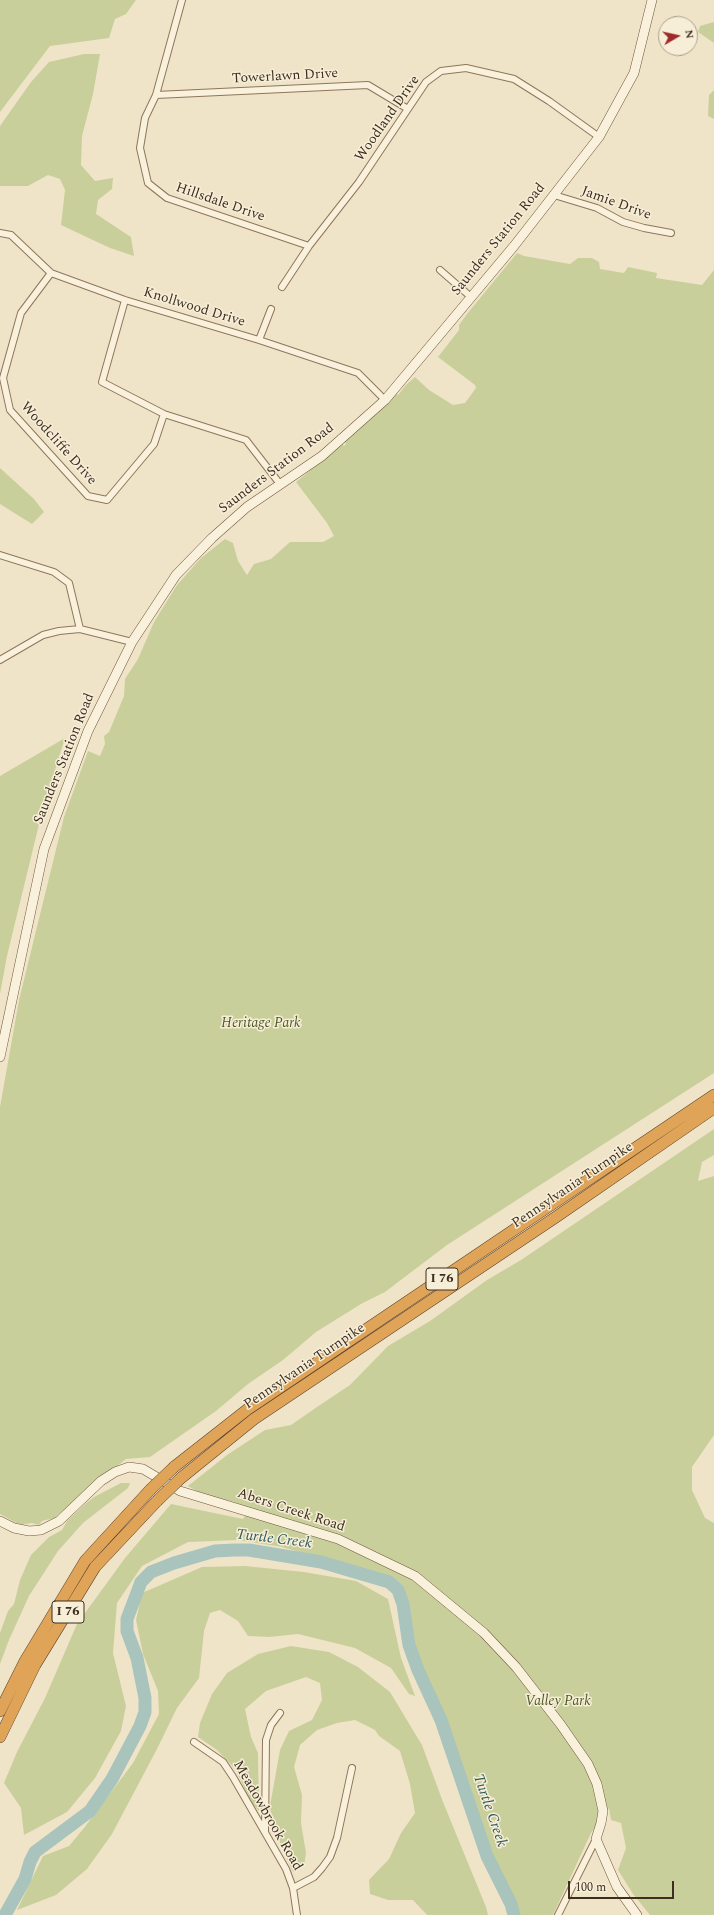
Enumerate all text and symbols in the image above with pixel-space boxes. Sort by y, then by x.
north arrow [658,16,698,56]
text: N [680,28,698,40]
street label: Towerlawn Drive [231,66,339,88]
street label: Woodland Drive [352,73,424,165]
street label: Hillsdale Drive [173,180,267,226]
street label: Saunders Station Road [448,180,550,300]
street label: Jamie Drive [579,184,653,224]
street label: Knollwood Drive [141,285,247,331]
street label: Woodcliffe Drive [16,399,100,489]
street label: Saunders Station Road [216,420,338,518]
street label: Saunders Station Road [31,691,99,827]
park label: Heritage Park [221,1016,301,1032]
street label: Pennsylvania Turnpike [509,1139,637,1233]
road number: I 76 [426,1268,458,1290]
street label: Pennsylvania Turnpike [241,1320,369,1414]
street label: Abers Creek Road [235,1486,347,1536]
water label: Turtle Creek [235,1526,313,1554]
road number: I 76 [52,1601,84,1623]
park label: Valley Park [525,1694,591,1710]
street label: Meadowbrook Road [229,1758,305,1874]
water label: Turtle Creek [468,1772,510,1850]
scale bar [570,1873,676,1899]
text: 100 m [575,1878,606,1897]

